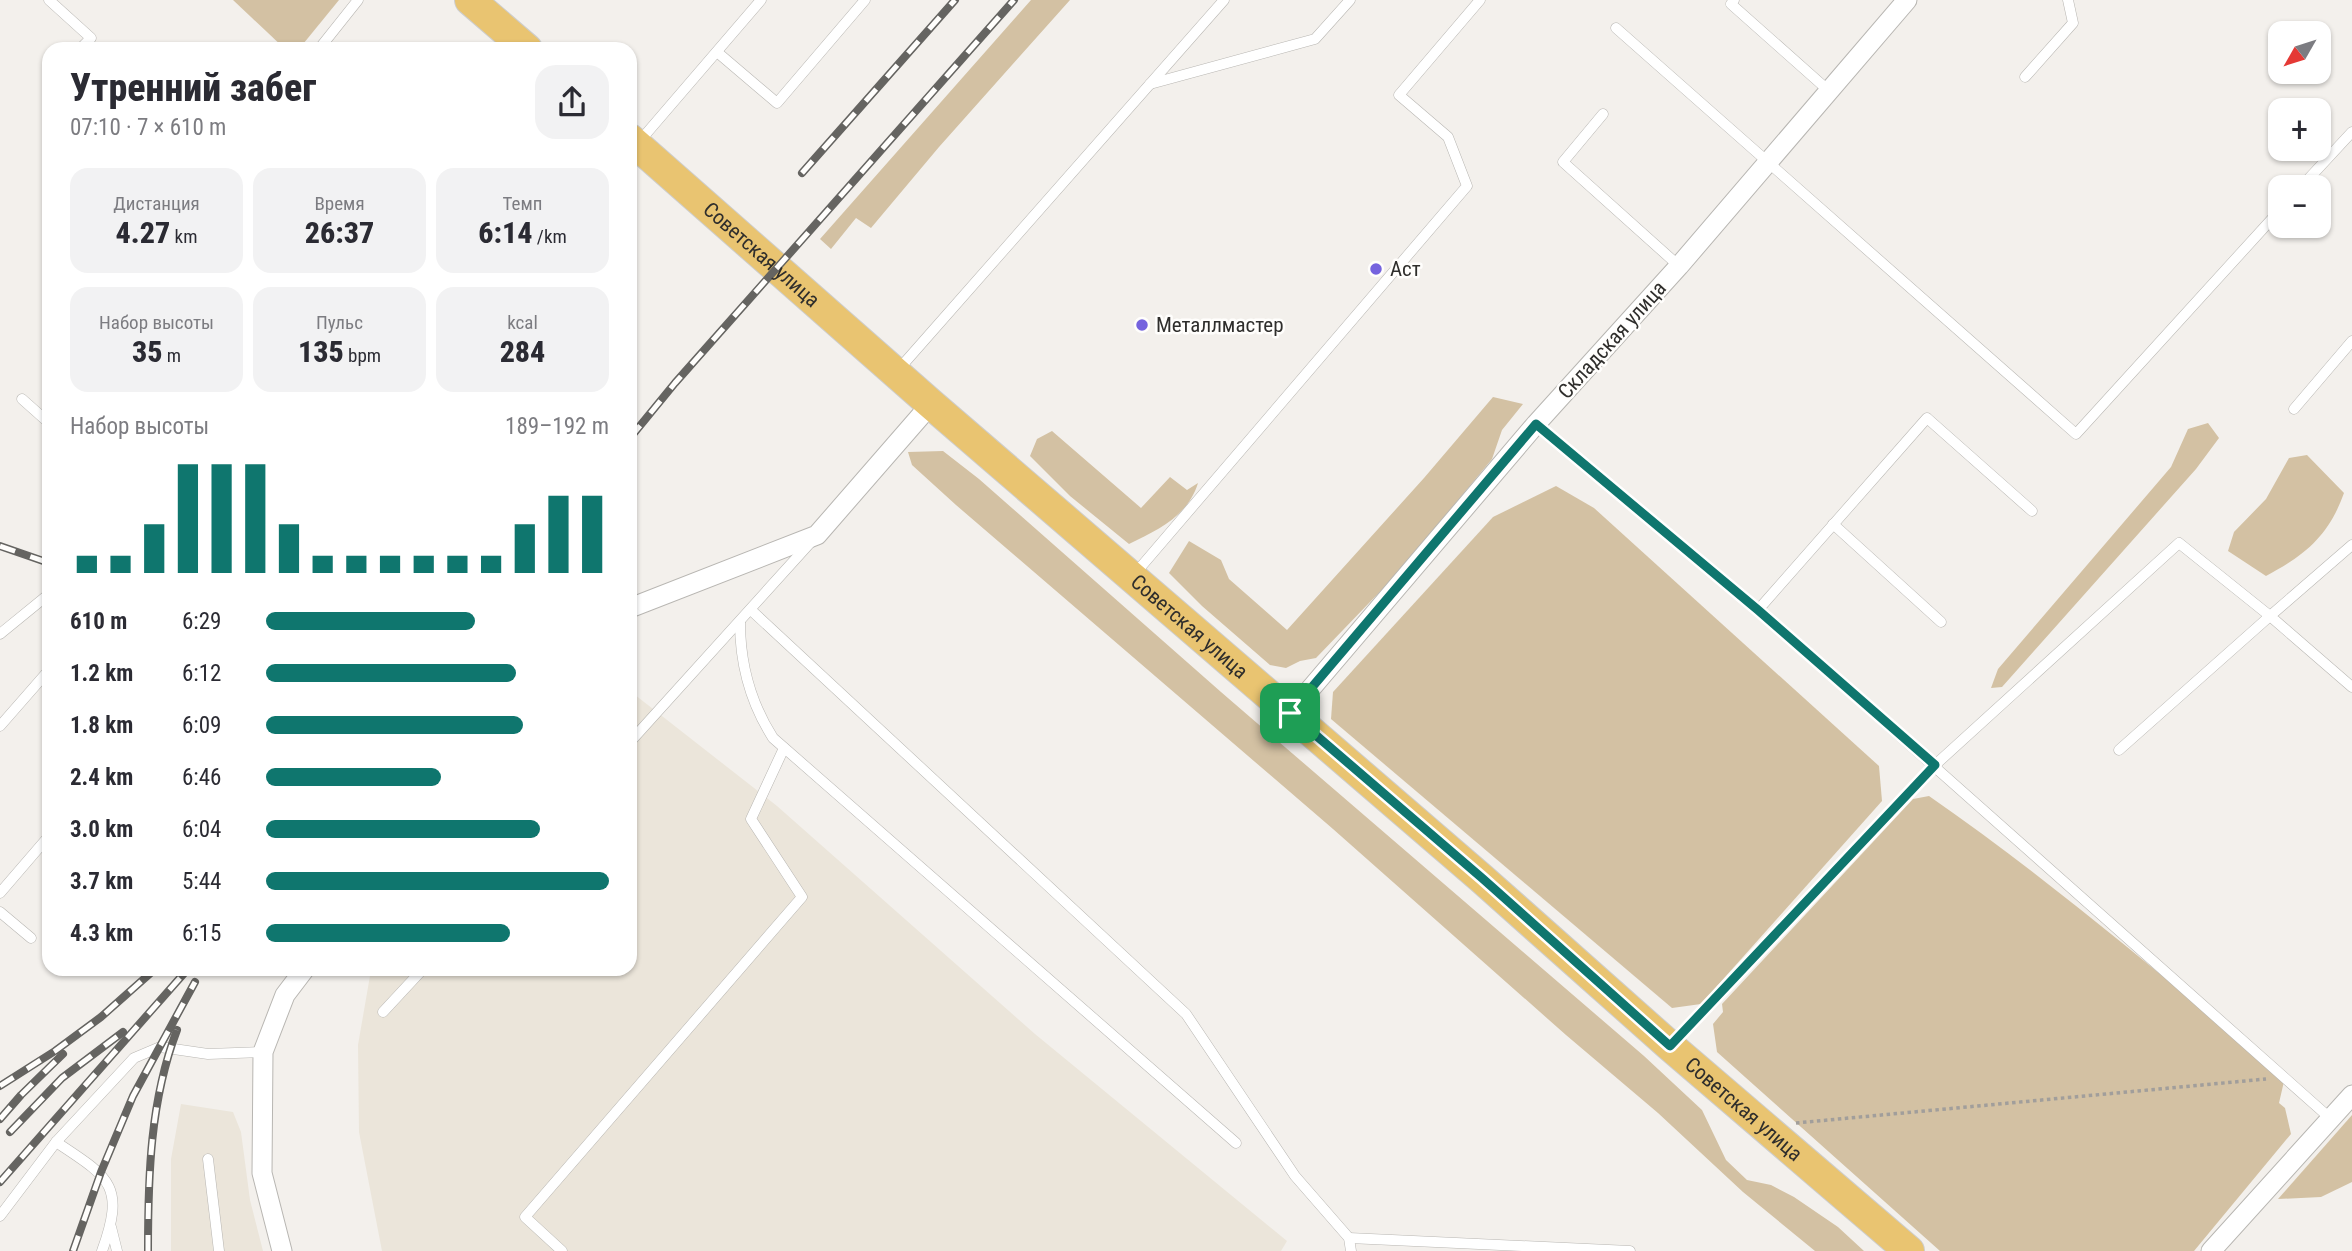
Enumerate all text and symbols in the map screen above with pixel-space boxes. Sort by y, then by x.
north arrow [2268,21,2331,84]
map controls [2268,21,2331,238]
button: share [535,65,609,139]
text: Утренний забег [70,66,316,110]
button: + [2268,98,2331,161]
text: 07:10 · 7 × 610 m [70,114,226,141]
button: − [2268,175,2331,238]
text: Дистанция [113,192,200,215]
text: Время [314,192,365,215]
text: Темп [503,192,542,215]
street label: Советская улица [698,197,824,312]
text: 4.27 [116,215,170,250]
text: 26:37 [305,215,374,250]
text: 6:14 [478,215,532,250]
text: km [170,225,197,248]
text: /km [532,225,567,248]
place label: Аст [1390,257,1421,281]
marker: Аст [1368,261,1384,277]
street label: Складская улица [1553,276,1671,404]
text: Набор высоты [99,311,214,334]
text: Пульс [316,311,363,334]
text: kcal [507,311,538,334]
place label: Металлмастер [1156,313,1284,337]
marker: Металлмастер [1134,317,1150,333]
text: 35 [132,334,162,369]
text: 135 [298,334,344,369]
text: 284 [500,334,545,369]
text: m [162,344,181,367]
text: bpm [344,344,381,367]
text: Набор высоты [70,413,209,440]
text: 189–192 m [505,413,609,440]
street label: Советская улица [1126,570,1253,684]
text: 610 m [70,608,127,635]
text: 6:29 [182,608,221,635]
text: 1.2 km [70,660,133,687]
text: 6:12 [182,660,221,687]
pin [1260,683,1320,743]
icon: arrive [1271,694,1309,732]
text: 1.8 km [70,712,133,739]
text: 6:09 [182,712,221,739]
text: 2.4 km [70,764,133,791]
text: 6:46 [182,764,221,791]
text: 3.0 km [70,816,133,843]
text: 6:04 [182,816,221,843]
text: 3.7 km [70,868,133,895]
text: 5:44 [182,868,221,895]
text: 4.3 km [70,920,133,947]
text: 6:15 [182,920,221,947]
street label: Советская улица [1680,1052,1807,1166]

